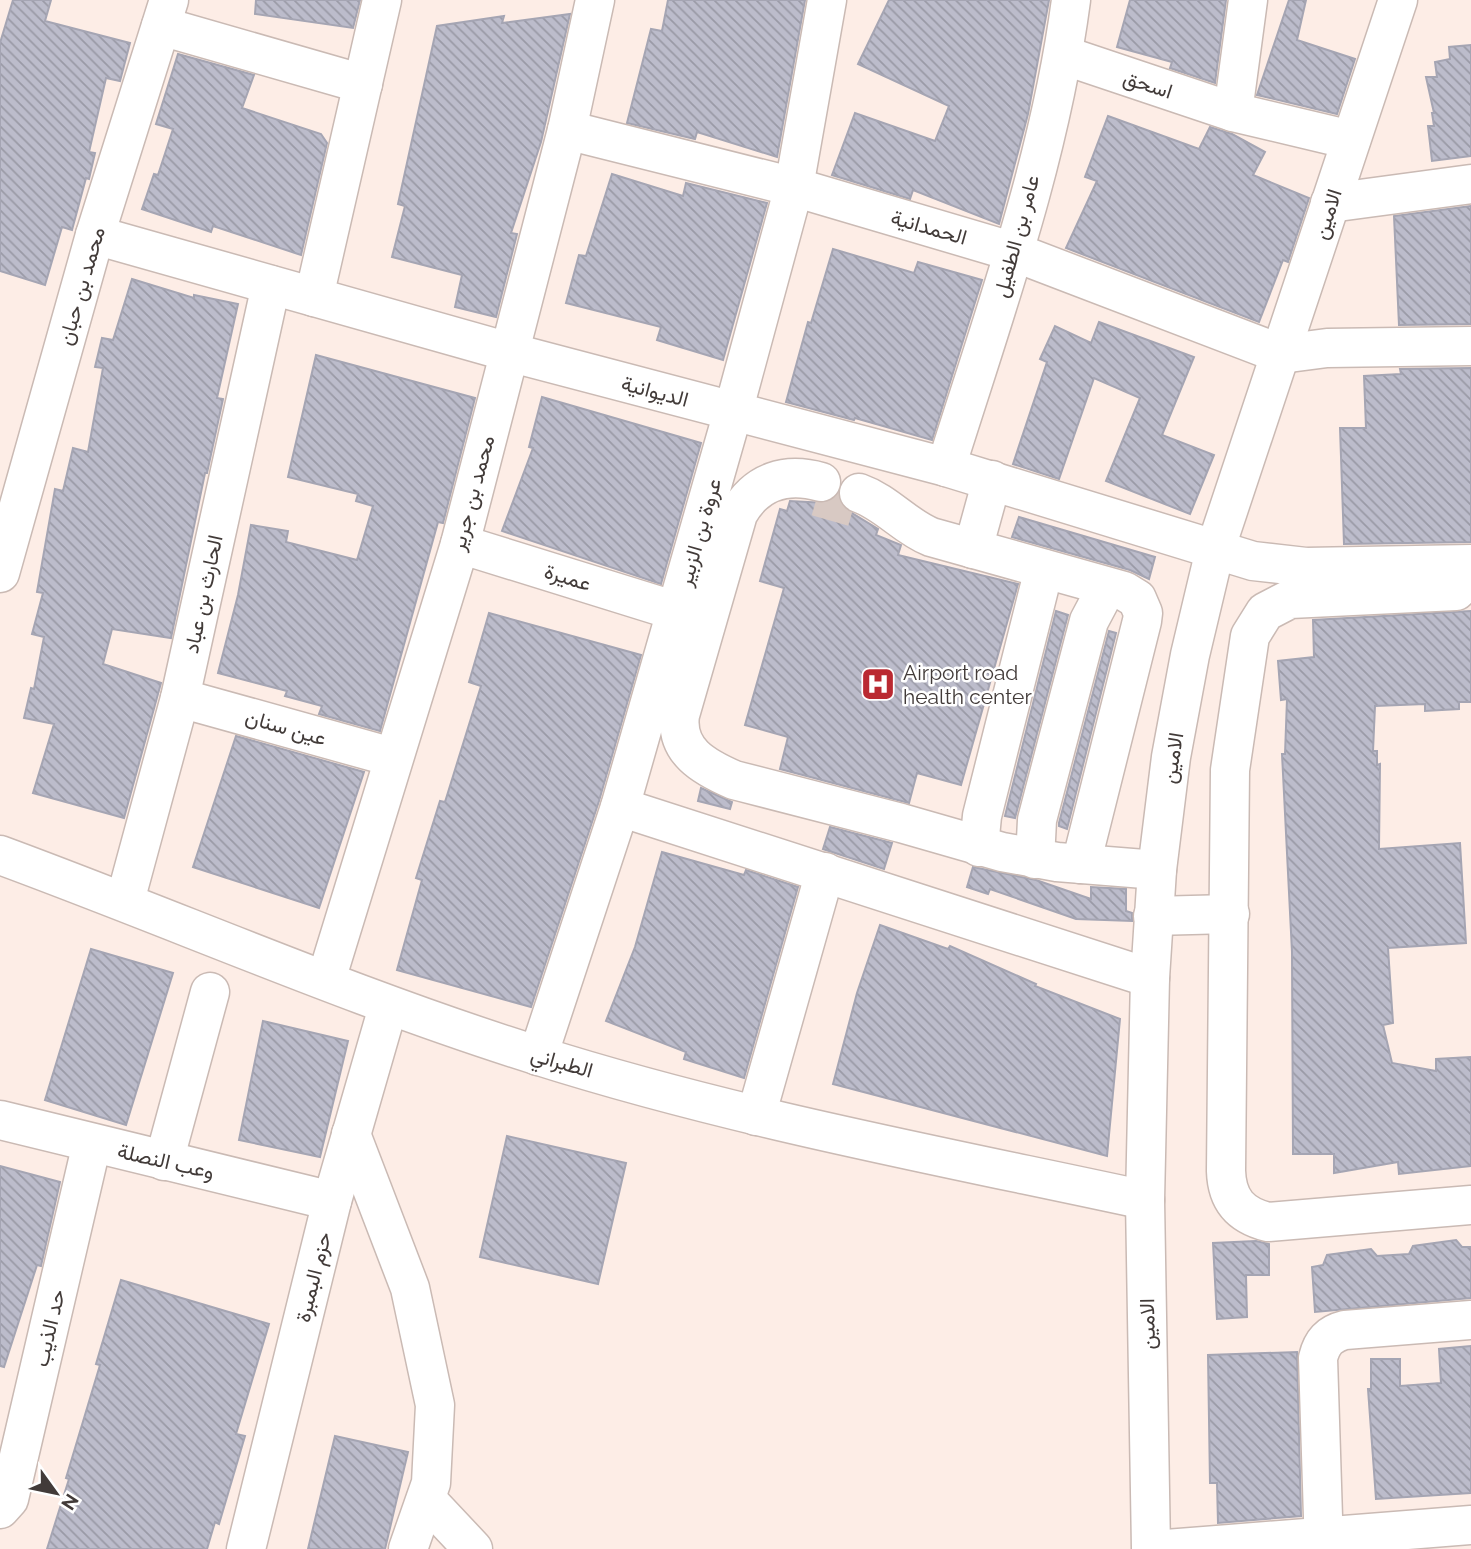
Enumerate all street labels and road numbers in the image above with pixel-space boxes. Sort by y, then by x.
street label: اسحق [1120,64,1176,104]
street label: عامر بن الطفيل [988,172,1045,300]
street label: الامين [1307,186,1347,242]
street label: الحمدانية [888,204,970,250]
street label: محمد بن حبان [52,224,110,348]
street label: الديوانية [618,370,691,413]
street label: محمد بن جرير [444,433,500,555]
street label: عروة بن الزبير [671,475,727,590]
street label: الحارث بن عباد [178,532,229,656]
street label: عميرة [541,558,594,597]
street label: عين سنان [243,704,329,750]
street label: الامين [1156,731,1188,785]
street label: الطبراني [527,1041,596,1088]
street label: وعب النصلة [115,1138,217,1185]
street label: حزم البمبرة [290,1229,338,1325]
street label: حد الذيب [28,1287,70,1369]
street label: الامين [1134,1298,1160,1350]

